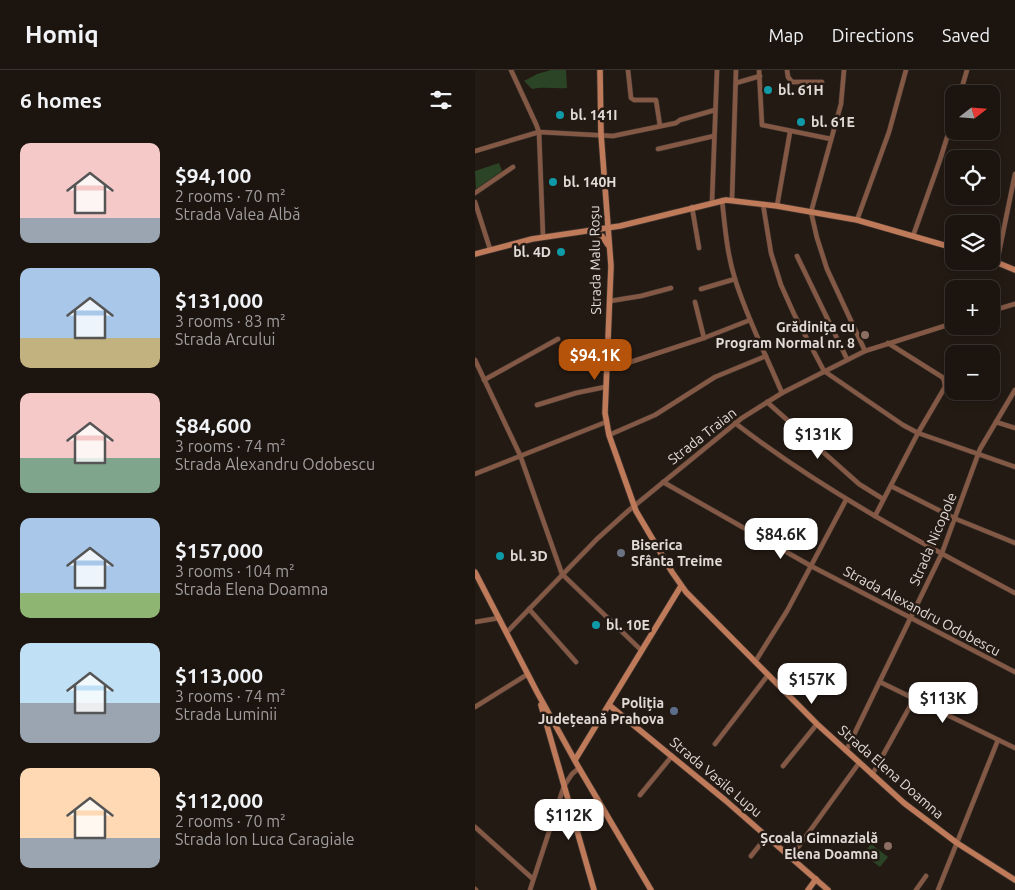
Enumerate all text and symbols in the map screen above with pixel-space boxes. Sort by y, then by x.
text: Homiq [25,21,99,48]
text: Map [768,25,804,45]
text: Directions [832,25,914,45]
text: Saved [942,25,990,45]
place label: bl. 61H [778,82,824,98]
marker: bl. 61H [762,84,774,96]
north arrow [945,85,1000,140]
map controls [945,85,1000,400]
icon: filters [427,86,455,114]
text: 6 homes [20,88,102,112]
place label: bl. 141I [570,107,618,123]
marker: bl. 141I [554,109,566,121]
place label: bl. 61E [811,114,855,130]
marker: bl. 61E [795,116,807,128]
button: locate [945,150,1000,205]
icon: home [60,163,120,223]
text: $94,100 [175,163,251,187]
place label: bl. 140H [563,174,617,190]
marker: bl. 140H [547,176,559,188]
text: 2 rooms · 70 m² [175,187,286,205]
text: Strada Valea Albă [175,205,300,223]
street label: Strada Malu Roșu [586,205,604,315]
button: layers [945,215,1000,270]
place label: bl. 4D [513,244,551,260]
marker: bl. 4D [555,246,567,258]
button: + [945,280,1000,335]
icon: home [60,288,120,348]
text: $131,000 [175,288,263,312]
text: 3 rooms · 83 m² [175,312,286,330]
place label: Grădinița cu Program Normal nr. 8 [716,319,855,351]
marker: Grădinița cu Program Normal nr. 8 [859,329,871,341]
text: Strada Arcului [175,330,275,348]
pin: $94.1K [554,338,636,381]
button: − [945,345,1000,400]
text: $94.1K [570,346,620,364]
street label: Strada Traian [665,404,739,468]
icon: home [60,413,120,473]
text: $84,600 [175,413,251,437]
pin: $131K [783,418,853,460]
text: $131K [795,425,841,443]
text: 3 rooms · 74 m² [175,437,286,455]
text: Strada Alexandru Odobescu [175,455,375,473]
street label: Strada Nicopole [906,490,960,588]
pin: $84.6K [740,518,822,560]
text: $84.6K [756,525,806,543]
place label: Biserica Sfânta Treime [631,537,722,569]
icon: home [60,538,120,598]
text: $157,000 [175,538,263,562]
marker: Biserica Sfânta Treime [615,547,627,559]
place label: bl. 3D [510,548,548,564]
marker: bl. 3D [494,550,506,562]
text: 3 rooms · 104 m² [175,562,295,580]
street label: Strada Alexandru Odobescu [841,563,1003,659]
text: Strada Elena Doamna [175,580,328,598]
place label: bl. 10E [606,617,650,633]
marker: bl. 10E [590,619,602,631]
pin: $157K [777,662,847,705]
icon: home [60,663,120,723]
text: $113,000 [175,663,263,687]
text: $157K [789,670,835,688]
pin: $113K [908,682,978,724]
text: 3 rooms · 74 m² [175,687,286,705]
text: $113K [920,689,966,707]
place label: Poliția Județeană Prahova [538,695,664,727]
text: Strada Luminii [175,705,277,723]
marker: Poliția Județeană Prahova [668,705,680,717]
street label: Strada Elena Doamna [835,722,947,822]
street label: Strada Vasile Lupu [667,734,765,820]
icon: home [60,788,120,848]
text: $112,000 [175,788,263,812]
pin: $112K [534,798,604,841]
text: $112K [546,806,592,824]
text: 2 rooms · 70 m² [175,812,286,830]
text: Strada Ion Luca Caragiale [175,830,355,848]
place label: Școala Gimnazială Elena Doamna [760,830,878,862]
marker: Școala Gimnazială Elena Doamna [882,840,894,852]

